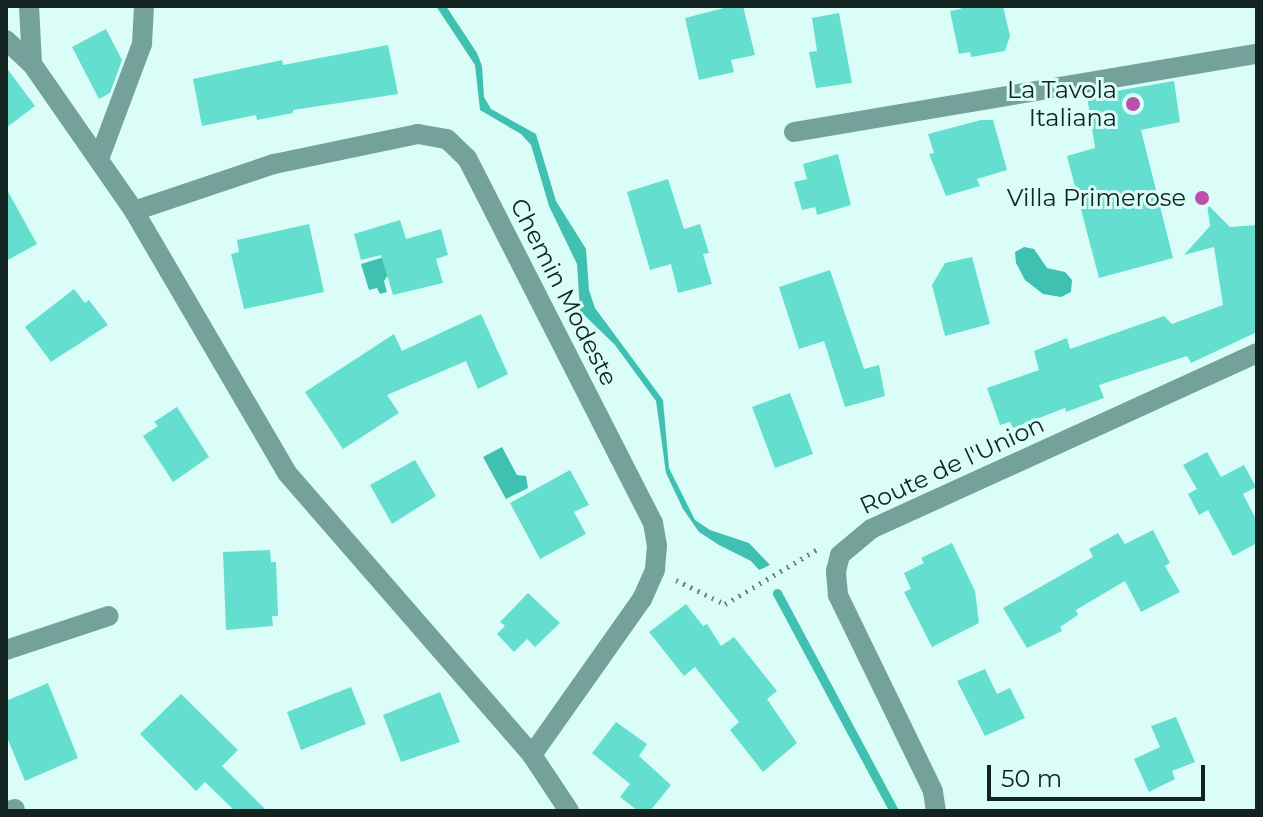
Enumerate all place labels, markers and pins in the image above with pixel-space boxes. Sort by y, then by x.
place label: La Tavola Italiana [1007,76,1117,132]
marker: La Tavola Italiana [1124,95,1142,113]
place label: Villa Primerose [1007,184,1186,212]
marker: Villa Primerose [1193,189,1211,207]

